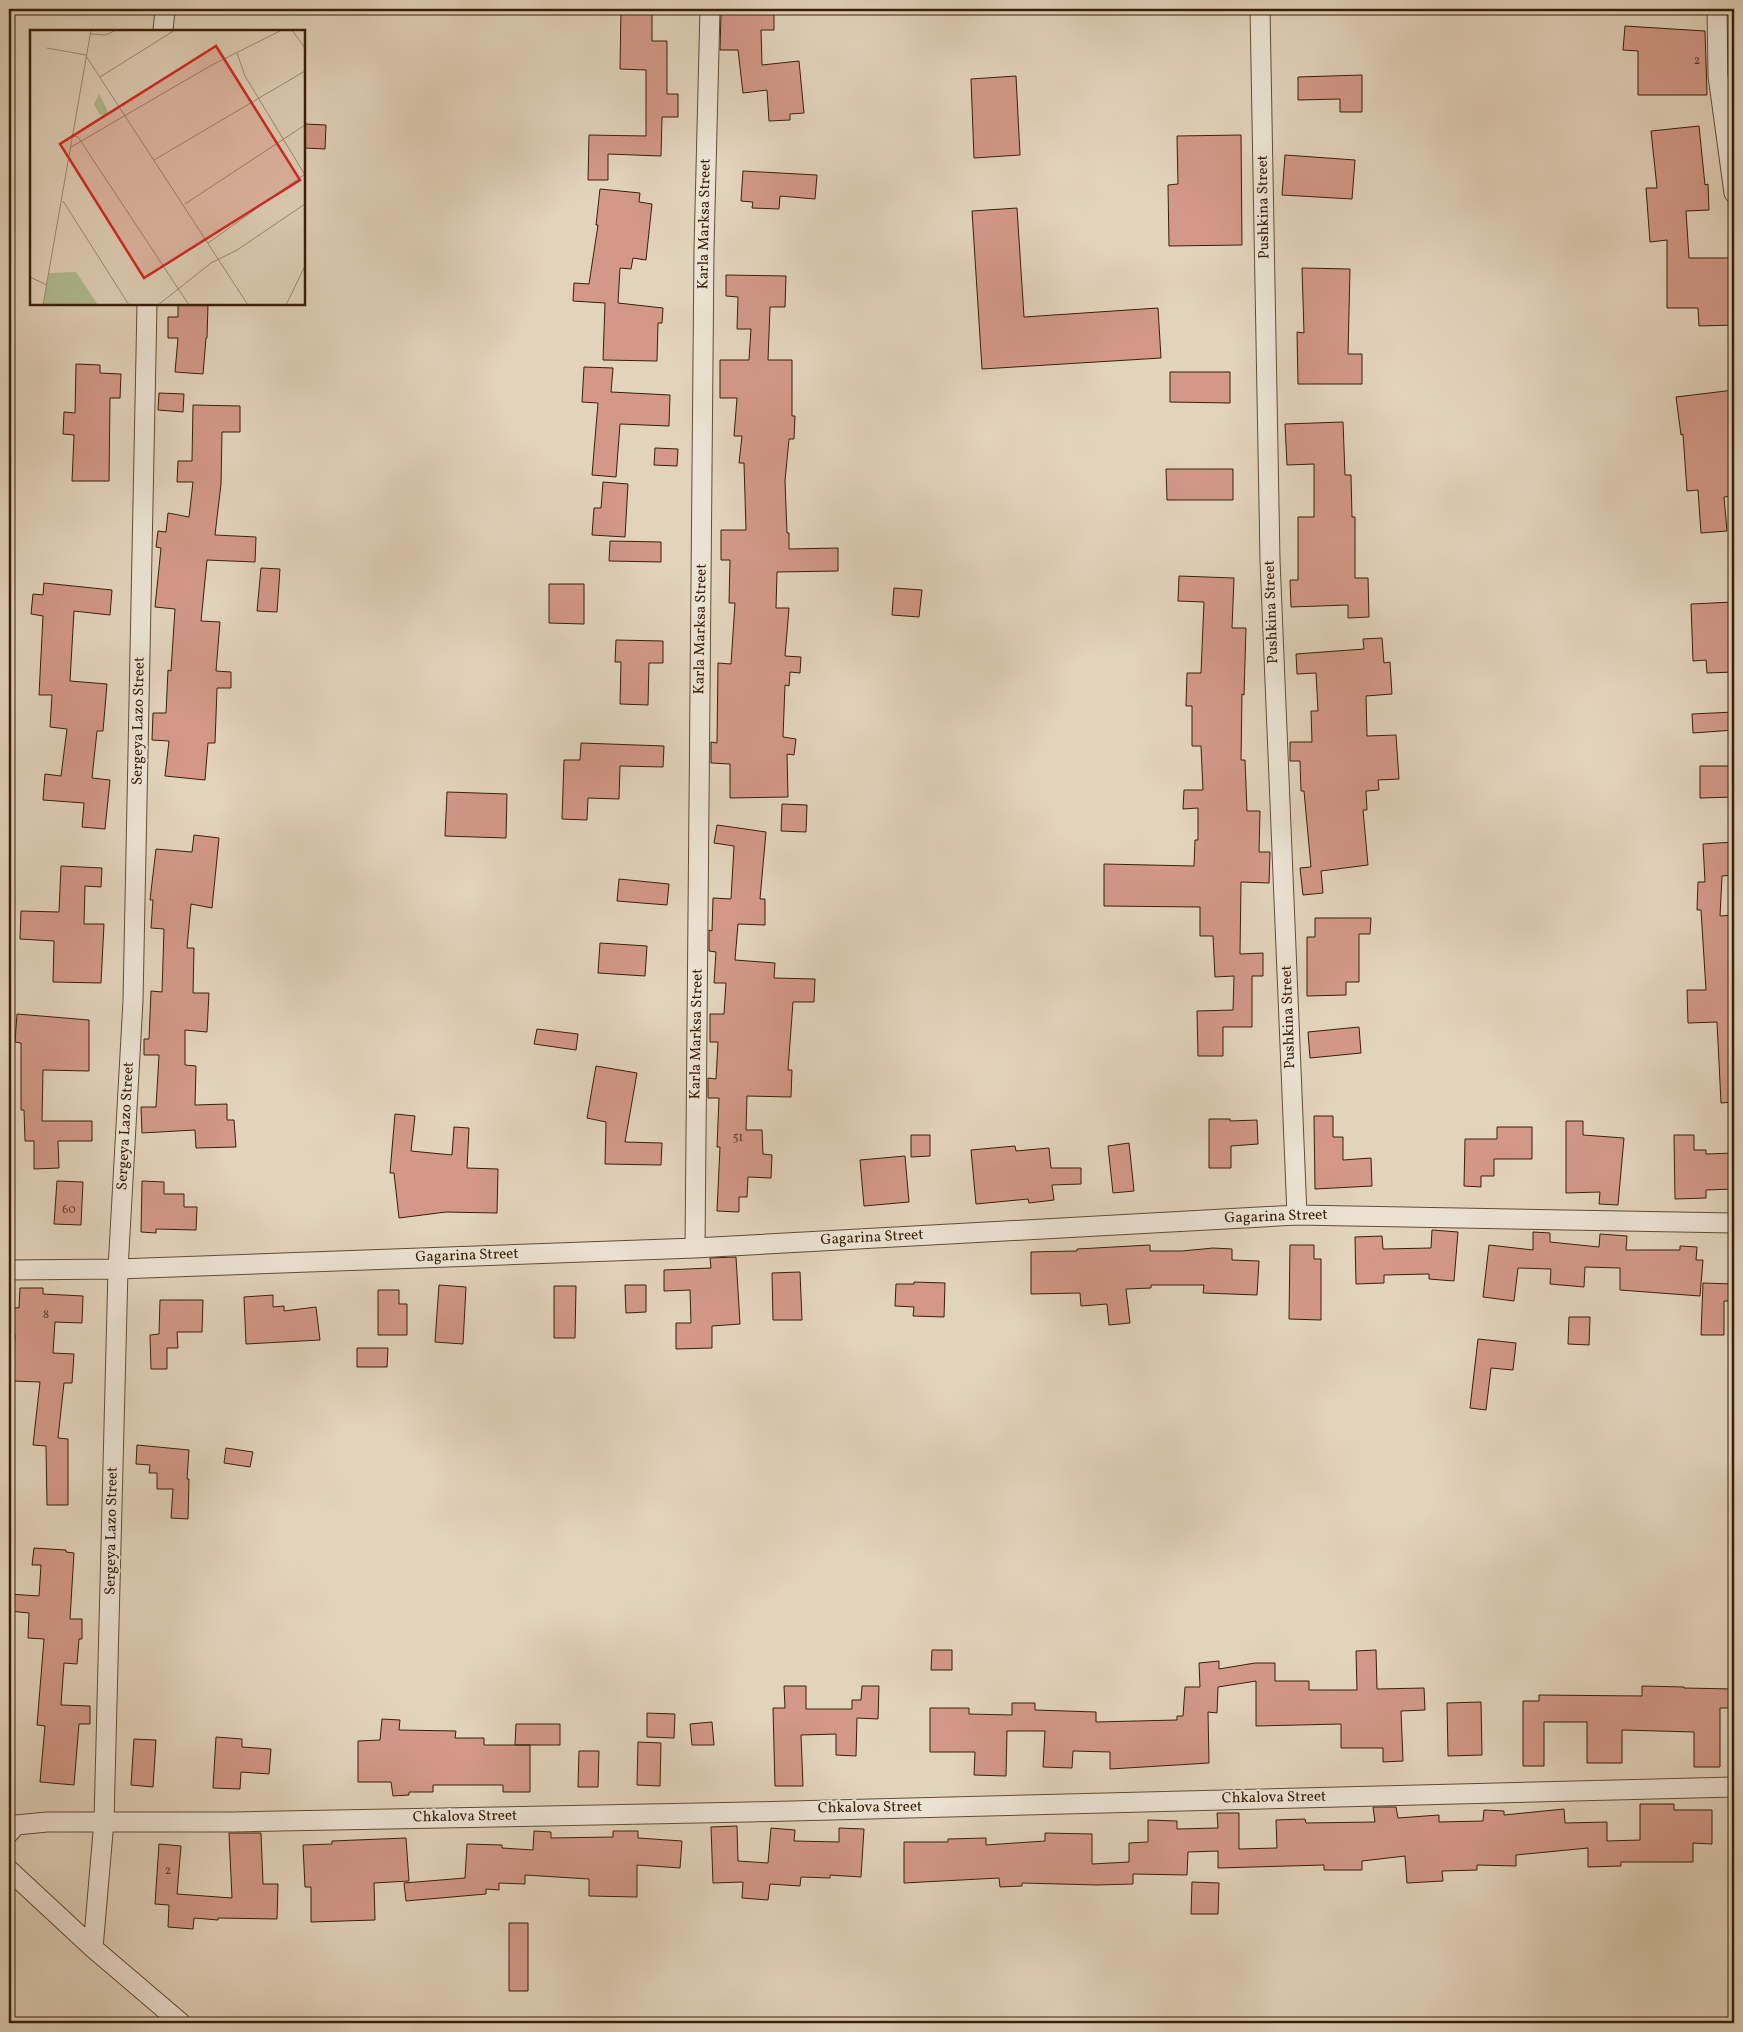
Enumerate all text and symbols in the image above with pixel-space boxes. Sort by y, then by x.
inset map [30,30,305,305]
house number: 2 [1694,53,1700,69]
street label: Pushkina Street [1253,155,1275,259]
street label: Karla Marksa Street [693,158,717,290]
street label: Pushkina Street [1260,560,1284,664]
street label: Karla Marksa Street [689,563,713,695]
street label: Sergeya Lazo Street [127,657,151,785]
street label: Pushkina Street [1277,965,1301,1069]
street label: Karla Marksa Street [685,968,709,1100]
street label: Sergeya Lazo Street [112,1061,140,1191]
house number: 51 [733,1130,743,1146]
house number: 60 [62,1202,76,1218]
street label: Gagarina Street [1224,1205,1328,1229]
street label: Gagarina Street [820,1225,924,1251]
street label: Gagarina Street [415,1244,519,1268]
house number: 8 [43,1307,49,1323]
street label: Sergeya Lazo Street [100,1467,124,1595]
street label: Chkalova Street [1222,1787,1326,1809]
street label: Chkalova Street [818,1797,922,1819]
street label: Chkalova Street [413,1806,517,1828]
house number: 2 [165,1863,171,1879]

